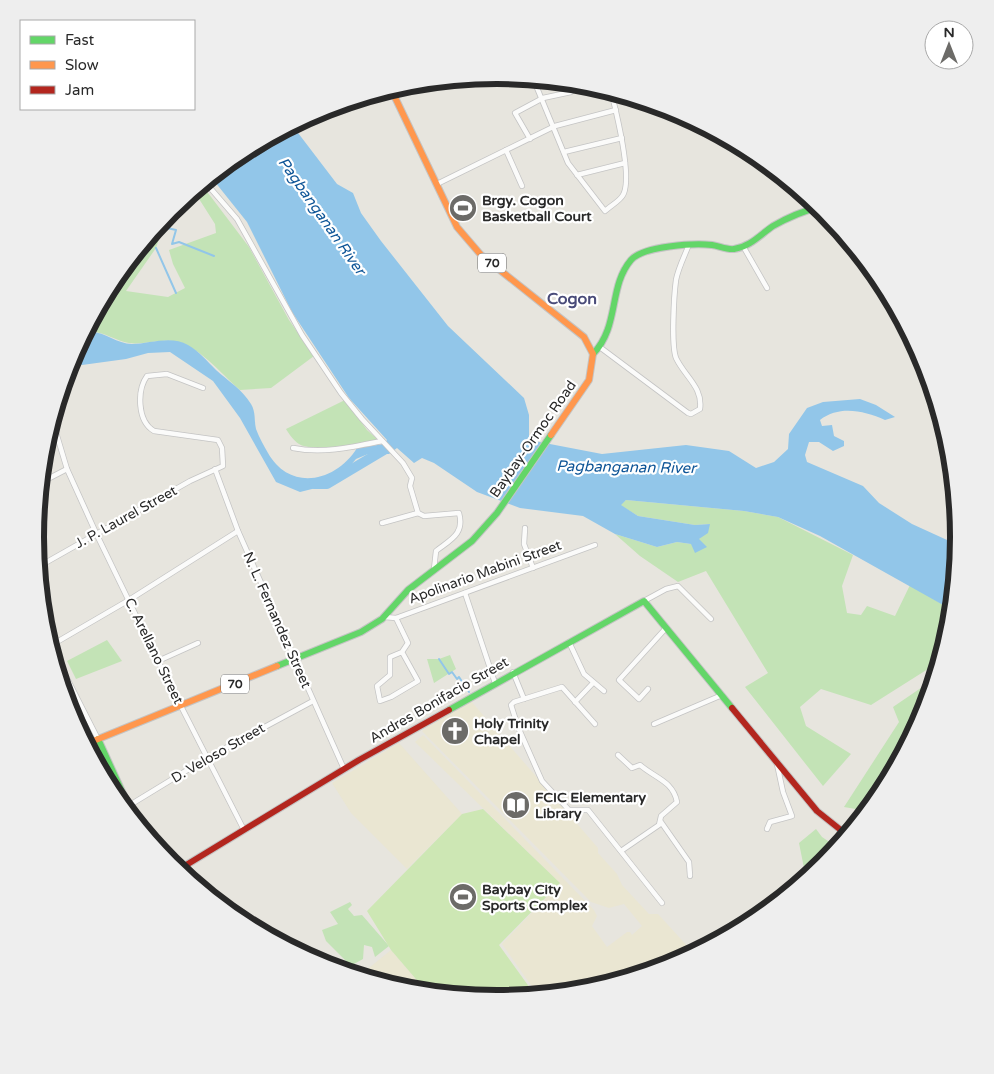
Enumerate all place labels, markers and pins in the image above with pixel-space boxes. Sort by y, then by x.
place label: Brgy. Cogon Basketball Court [482,192,592,225]
sports icon: Brgy. Cogon Basketball Court [448,193,478,223]
place label: Holy Trinity Chapel [474,715,549,748]
church icon: Holy Trinity Chapel [440,716,470,746]
place label: FCIC Elementary Library [535,789,646,822]
library icon: FCIC Elementary Library [501,790,531,820]
place label: Baybay City Sports Complex [482,881,588,914]
sports icon: Baybay City Sports Complex [448,882,478,912]

